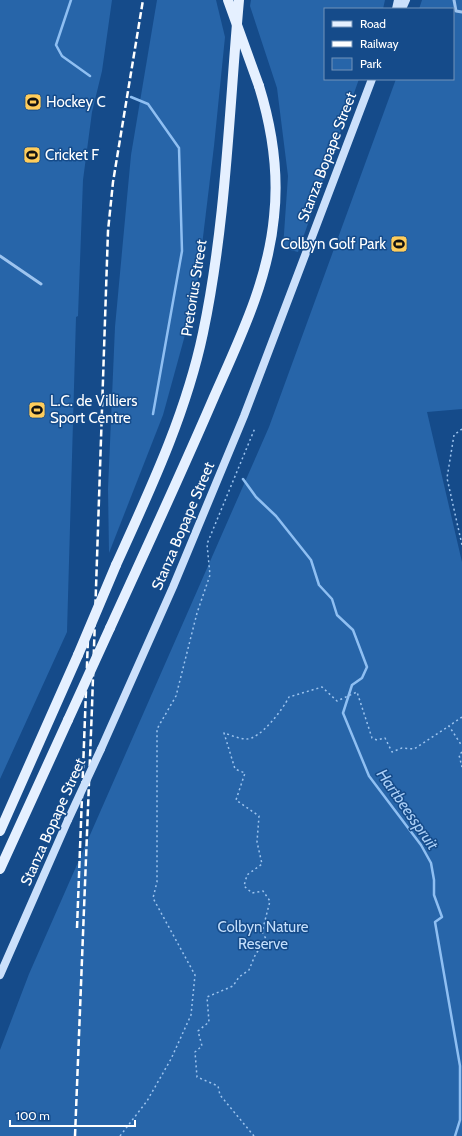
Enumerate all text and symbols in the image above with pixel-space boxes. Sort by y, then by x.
legend [324,8,454,80]
text: Road [360,16,386,31]
text: Railway [360,36,398,51]
text: Park [360,56,382,71]
street label: Stanza Bopape Street [294,90,360,224]
sports icon: Hockey C [23,92,43,112]
place label: Hockey C [46,93,106,111]
sports icon: Cricket F [22,145,42,165]
place label: Cricket F [45,146,99,164]
sports icon: Colbyn Golf Park [389,234,409,254]
place label: Colbyn Golf Park [281,235,386,253]
street label: Pretorius Street [177,238,211,338]
place label: L.C. de Villiers Sport Centre [50,392,137,427]
sports icon: L.C. de Villiers Sport Centre [27,400,47,420]
street label: Stanza Bopape Street [148,459,218,593]
street label: Stanza Bopape Street [17,756,89,888]
water label: Hartbeesspruit [373,765,443,854]
park label: Colbyn Nature Reserve [218,918,309,953]
scale bar [10,1102,135,1128]
text: 100 m [16,1108,50,1123]

